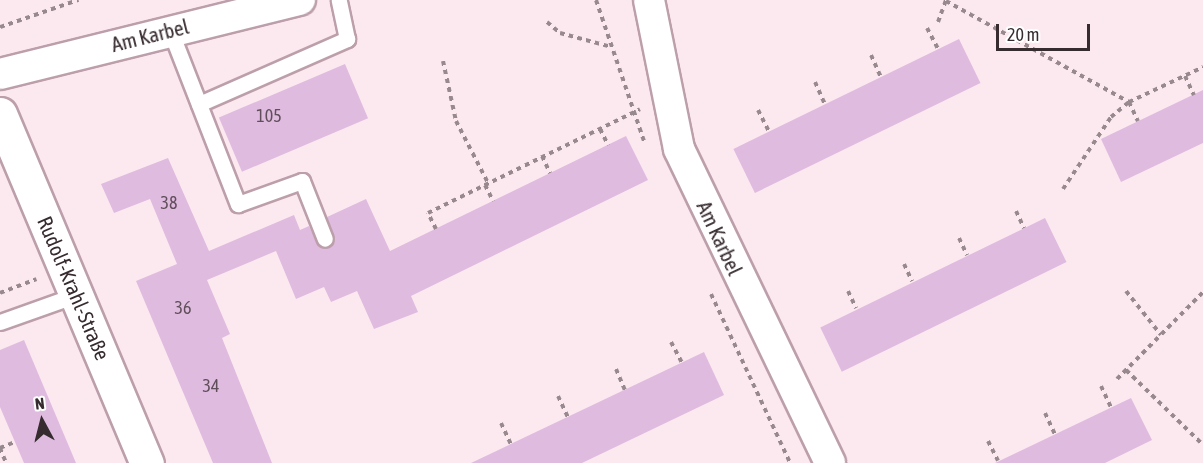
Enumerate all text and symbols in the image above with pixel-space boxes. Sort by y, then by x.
scale bar [999,12,1094,50]
street label: Am Karbel [109,13,191,57]
text: 20 m [1007,24,1039,45]
house number: 105 [256,105,282,127]
house number: 38 [161,192,177,214]
street label: Am Karbel [692,197,748,279]
street label: Rudolf-Krahl-Straße [32,212,116,364]
house number: 36 [175,297,191,319]
house number: 34 [203,375,219,397]
north arrow [12,391,72,451]
text: N [34,394,46,413]

